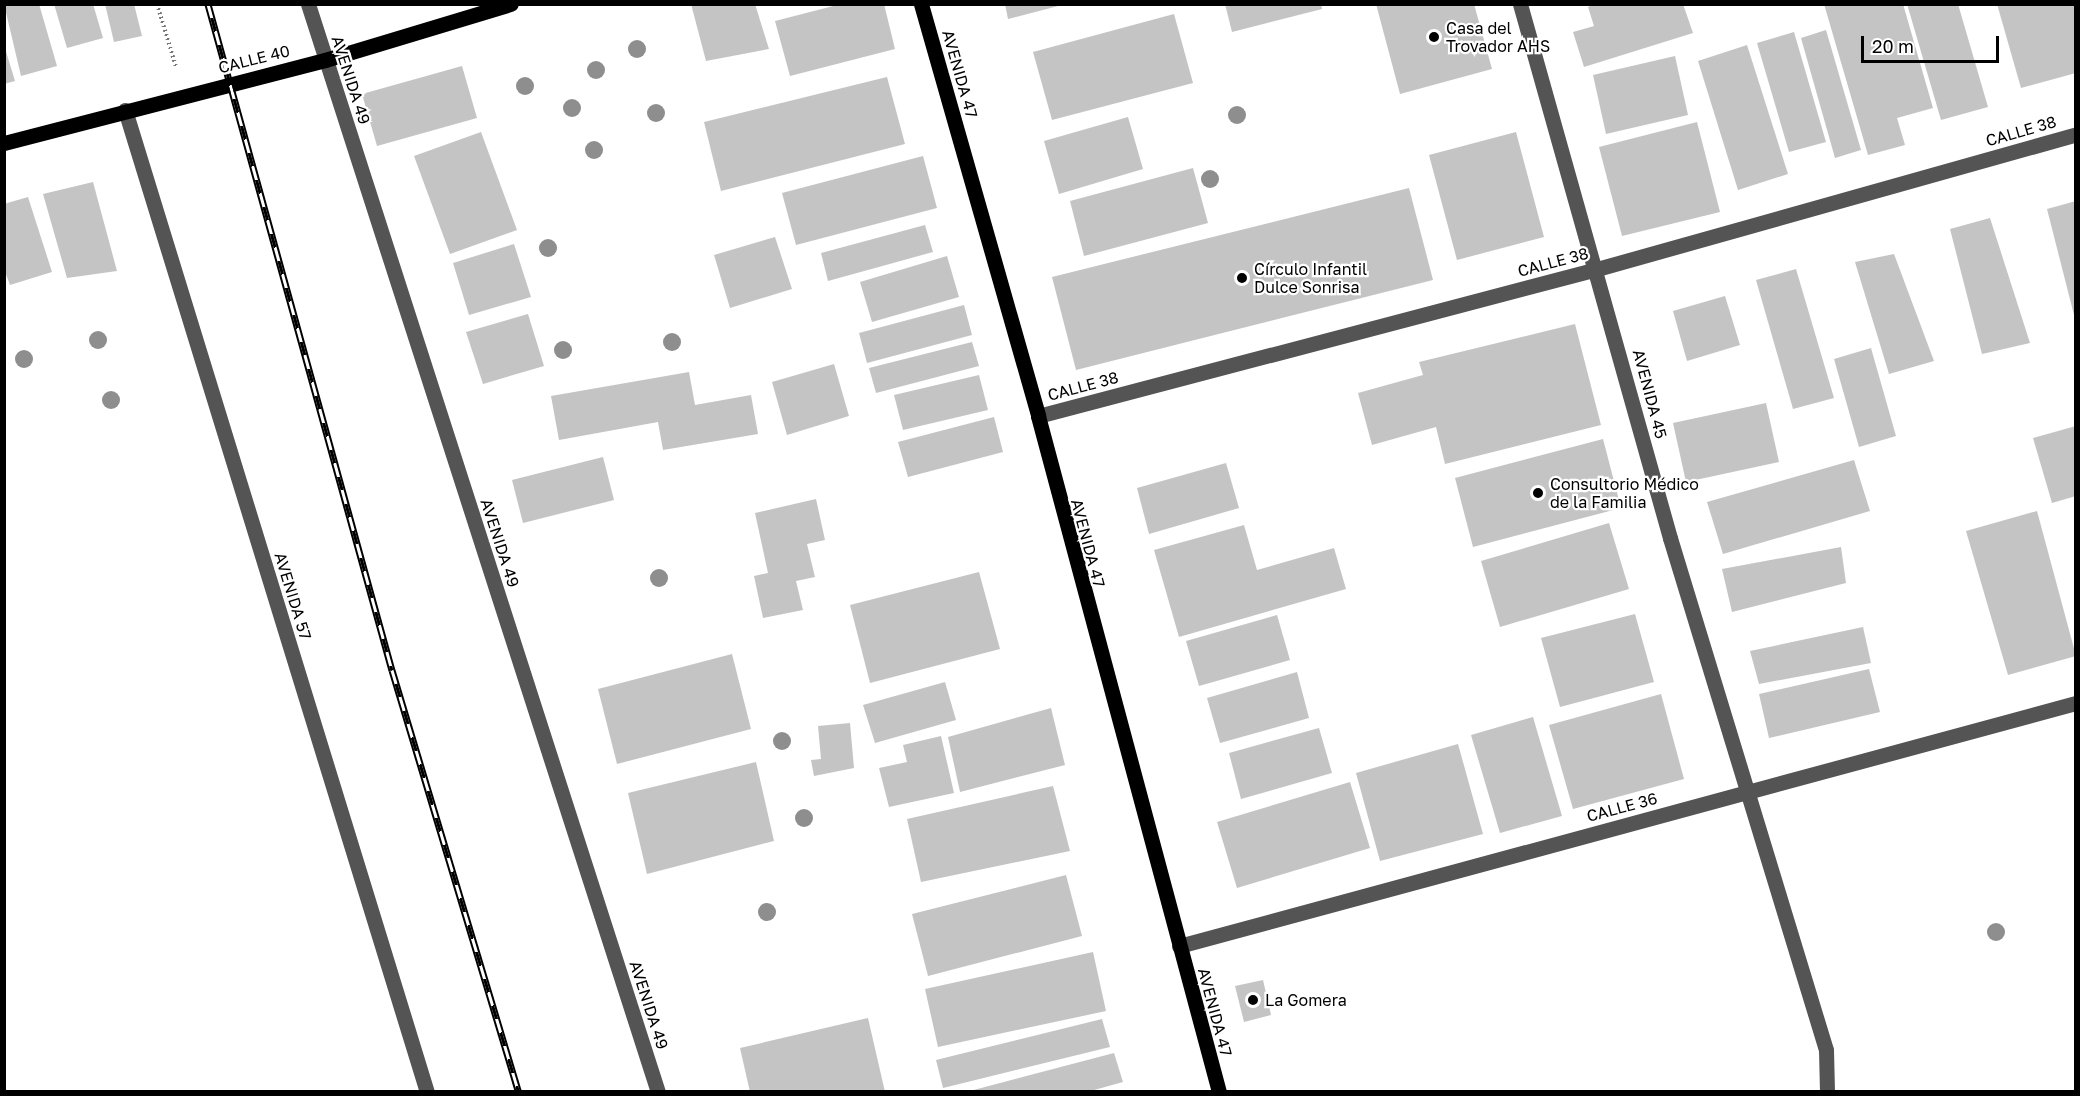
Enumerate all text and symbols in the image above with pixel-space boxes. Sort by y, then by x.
place label: Casa del Trovador AHS [1446,18,1550,56]
scale bar [1864,24,2002,62]
street label: AVENIDA 47 [938,28,982,120]
marker: Casa del Trovador AHS [1427,30,1441,44]
street label: AVENIDA 49 [328,33,374,127]
text: 20 m [1872,35,1914,57]
street label: CALLE 40 [216,41,292,77]
street label: CALLE 38 [1984,112,2058,150]
street label: CALLE 38 [1516,243,1590,281]
place label: Círculo Infantil Dulce Sonrisa [1254,259,1367,297]
marker: Círculo Infantil Dulce Sonrisa [1235,271,1249,285]
street label: AVENIDA 45 [1629,347,1671,441]
street label: CALLE 38 [1046,367,1120,405]
place label: Consultorio Médico de la Familia [1550,474,1699,512]
marker: Consultorio Médico de la Familia [1531,486,1545,500]
street label: AVENIDA 49 [477,496,523,590]
street label: AVENIDA 47 [1067,497,1109,589]
street label: AVENIDA 57 [271,550,315,642]
street label: CALLE 36 [1585,788,1659,826]
street label: AVENIDA 49 [626,958,672,1052]
street label: AVENIDA 47 [1194,966,1236,1058]
place label: La Gomera [1265,990,1347,1010]
marker: La Gomera [1246,993,1260,1007]

